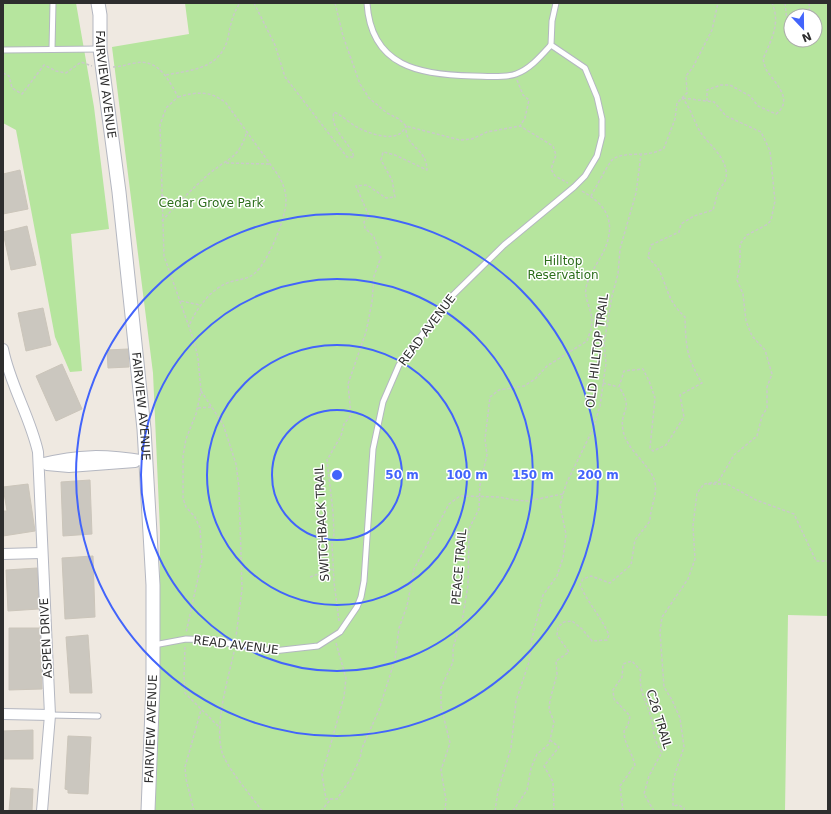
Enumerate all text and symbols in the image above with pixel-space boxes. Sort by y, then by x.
north arrow [783,8,823,48]
text: N [800,29,813,45]
street label: FAIRVIEW AVENUE [93,30,119,139]
park label: Cedar Grove Park [158,196,264,210]
park label: Hilltop Reservation [527,254,599,282]
street label: READ AVENUE [396,292,458,368]
street label: OLD HILLTOP TRAIL [583,293,611,409]
street label: FAIRVIEW AVENUE [129,351,153,461]
street label: SWITCHBACK TRAIL [312,464,332,582]
centre of rings [330,468,344,482]
text: 50 m [385,468,419,482]
text: 100 m [446,468,488,482]
text: 150 m [512,468,554,482]
text: 200 m [577,468,619,482]
street label: PEACE TRAIL [449,528,469,606]
street label: ASPEN DRIVE [37,598,55,678]
street label: READ AVENUE [193,633,279,657]
street label: FAIRVIEW AVENUE [142,674,160,784]
street label: C26 TRAIL [643,688,675,751]

